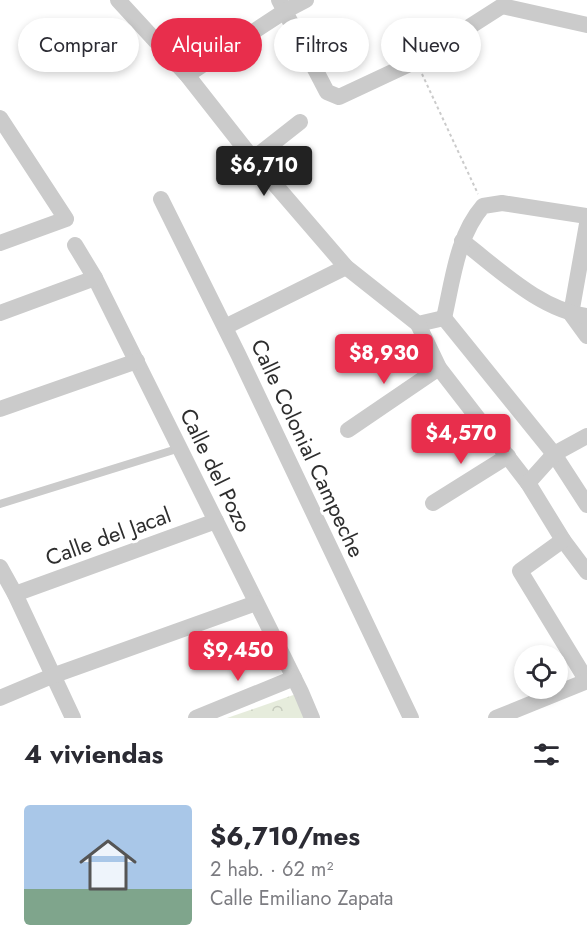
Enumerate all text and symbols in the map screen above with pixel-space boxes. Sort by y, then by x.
chip: Comprar [18,18,139,72]
chip: Alquilar [151,18,262,72]
chip: Filtros [274,18,369,72]
chip: Nuevo [381,18,481,72]
pin: $6,710 [215,146,313,197]
text: $6,710 [230,151,298,180]
street label: Calle Colonial Campeche [243,334,373,562]
pin: $8,930 [335,334,433,385]
text: $8,930 [349,339,419,368]
street label: Calle del Pozo [172,403,260,537]
pin: $4,570 [412,414,510,465]
text: $4,570 [425,419,497,448]
street label: Calle del Jacal [41,499,175,573]
pin: $9,450 [189,631,287,682]
text: $9,450 [203,636,274,665]
map controls [514,645,568,699]
button: locate [514,645,568,699]
text: 4 viviendas [24,735,163,773]
icon: filters [530,738,563,771]
text: $6,710/mes [210,817,360,855]
icon: home [72,829,144,901]
text: 2 hab. · 62 m² [210,855,333,884]
text: Calle Emiliano Zapata [210,884,393,913]

